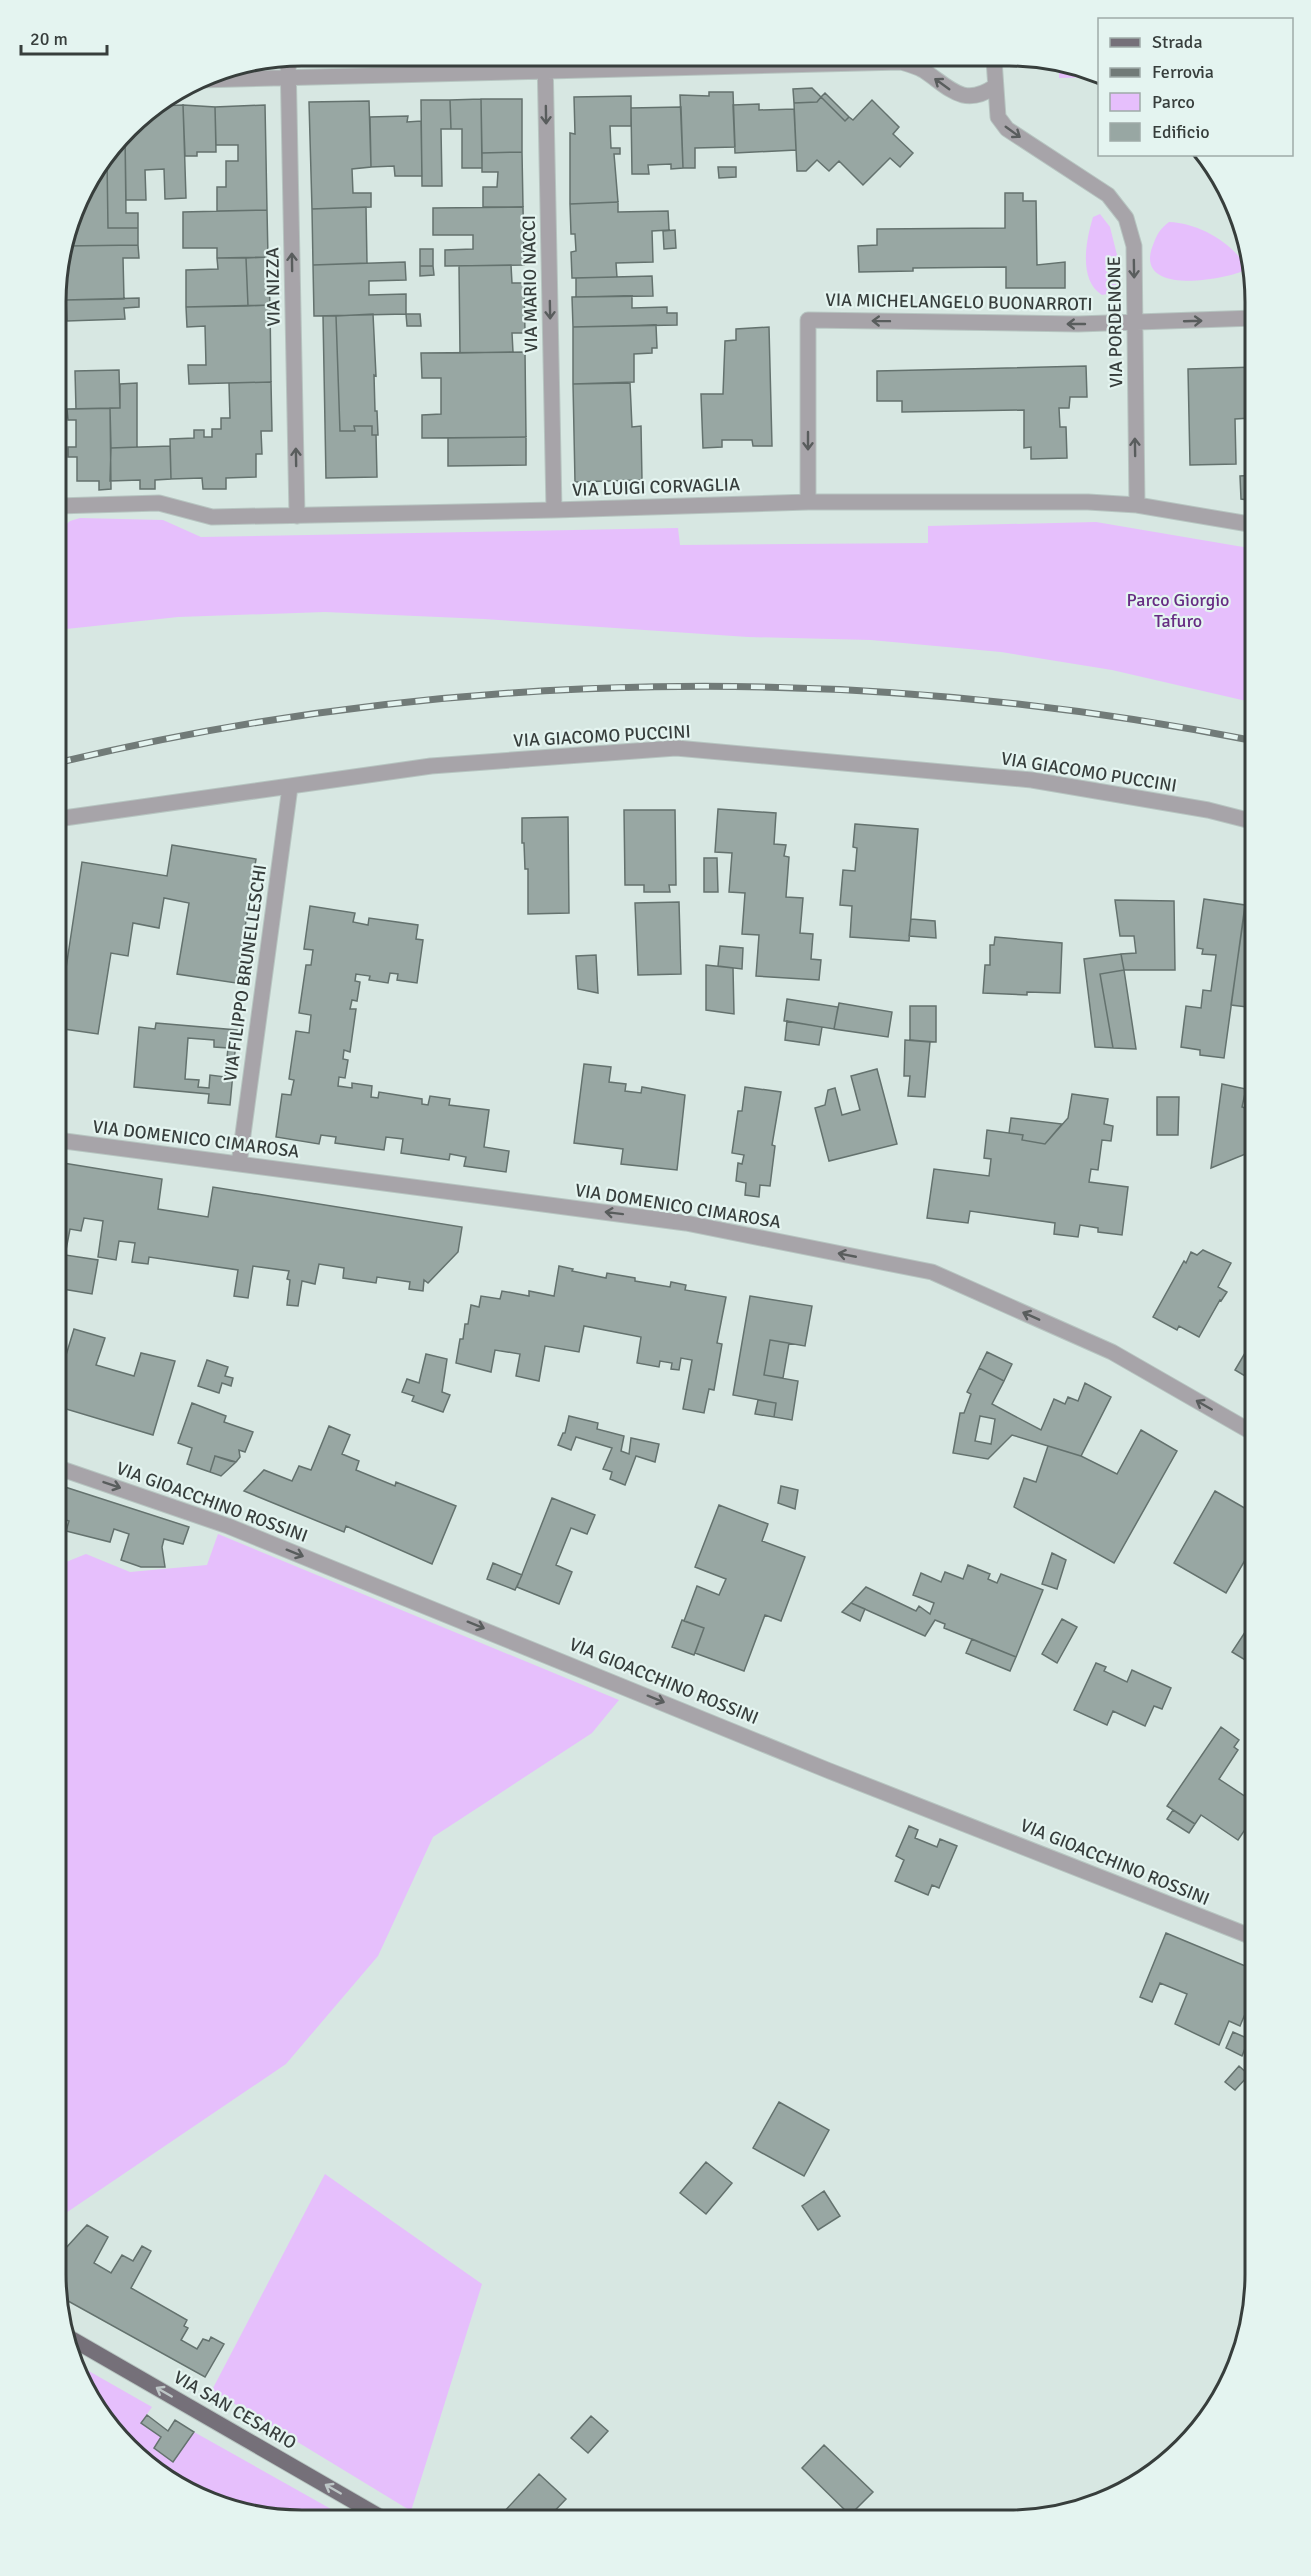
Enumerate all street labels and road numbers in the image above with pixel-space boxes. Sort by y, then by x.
street label: VIA MARIO NACCI [518,215,542,353]
street label: VIA NIZZA [261,247,285,327]
street label: VIA PORDENONE [1103,256,1127,388]
street label: VIA MICHELANGELO BUONARROTI [825,289,1093,315]
street label: VIA LUIGI CORVAGLIA [572,473,740,501]
street label: VIA GIACOMO PUCCINI [513,720,691,752]
street label: VIA GIACOMO PUCCINI [1000,747,1178,797]
street label: VIA FILIPPO BRUNELLESCHI [219,863,271,1083]
street label: VIA DOMENICO CIMAROSA [91,1115,301,1163]
street label: VIA DOMENICO CIMAROSA [574,1179,782,1233]
street label: VIA GIOACCHINO ROSSINI [113,1457,311,1547]
street label: VIA GIOACCHINO ROSSINI [566,1633,762,1729]
street label: VIA GIOACCHINO ROSSINI [1017,1814,1213,1910]
street label: VIA SAN CESARIO [170,2366,300,2454]

